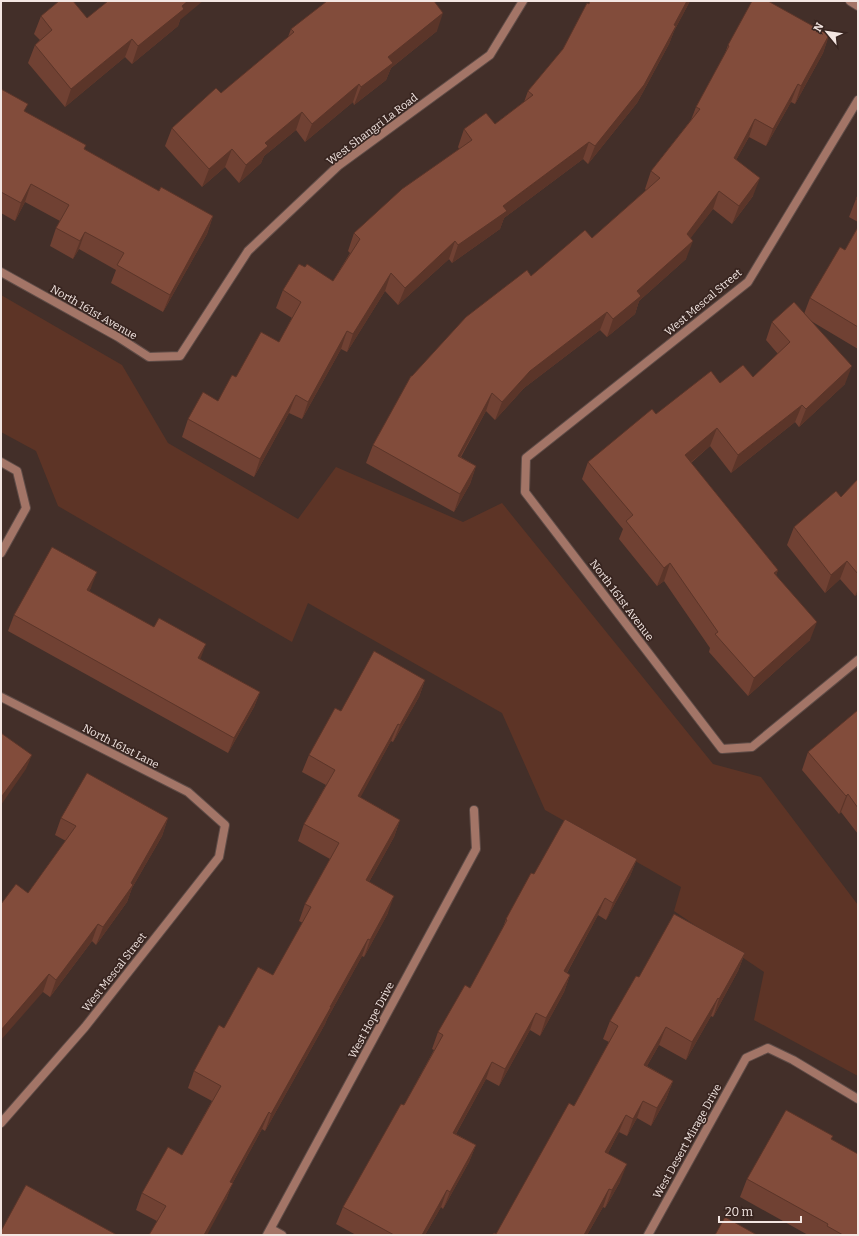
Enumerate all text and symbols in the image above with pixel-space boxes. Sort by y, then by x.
north arrow [807,12,847,52]
text: N [811,20,827,34]
street label: West Shangri La Road [324,91,421,168]
street label: West Mescal Street [662,266,745,338]
street label: North 161st Avenue [48,282,139,343]
street label: North 161st Avenue [587,557,656,643]
street label: North 161st Lane [80,722,161,771]
street label: West Mescal Street [80,930,149,1014]
street label: West Hope Drive [346,980,397,1061]
street label: West Desert Mirage Drive [650,1082,724,1201]
scale bar [719,1198,801,1224]
text: 20 m [725,1205,754,1219]

